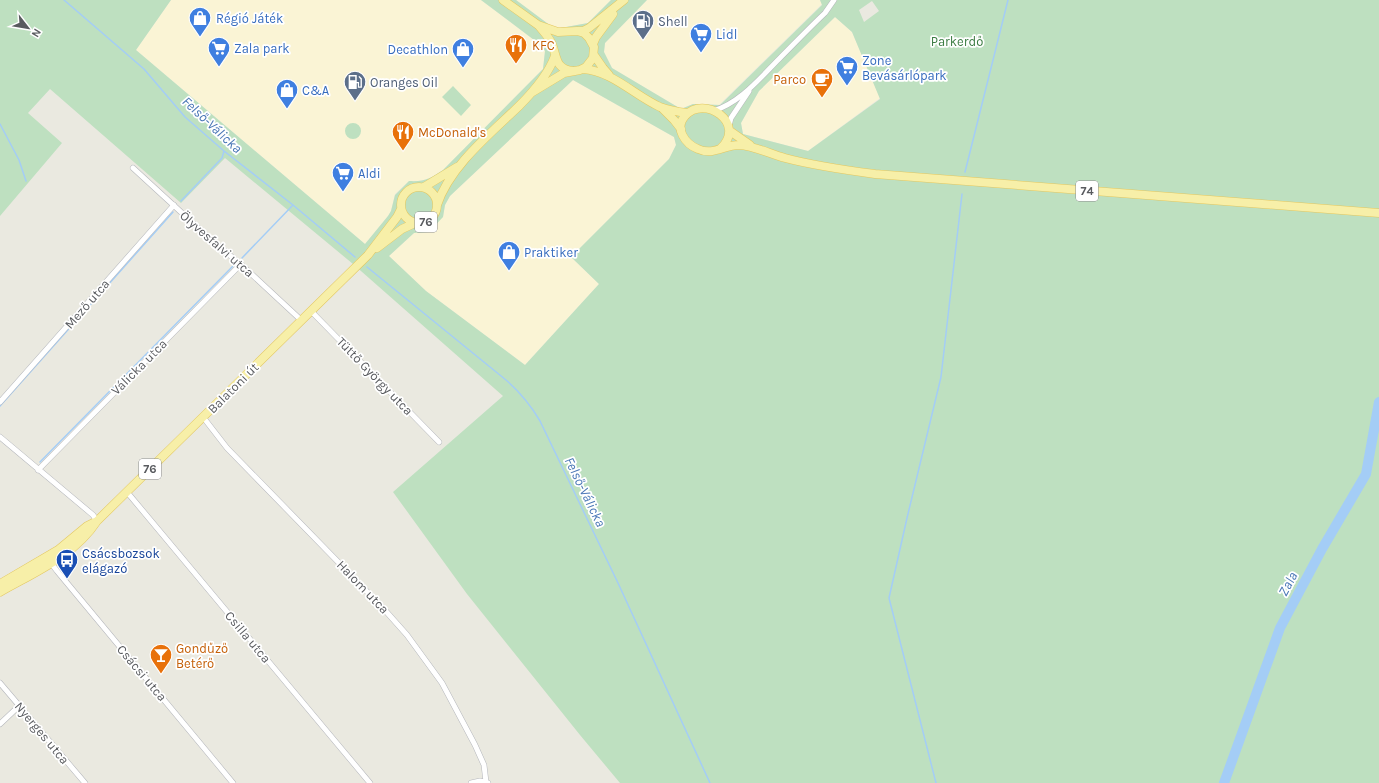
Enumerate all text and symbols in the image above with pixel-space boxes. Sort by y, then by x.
shop icon: Régió Játék [187,5,213,38]
north arrow [8,8,48,48]
fuel station icon: Shell [630,8,656,41]
place label: Régió Játék [216,11,283,26]
place label: Shell [658,14,688,29]
supermarket icon: Lidl [688,21,714,54]
text: N [29,26,44,40]
place label: Lidl [716,27,737,42]
restaurant icon: KFC [503,32,529,65]
park label: Parkerdő [931,34,983,49]
supermarket icon: Zala park [206,35,232,68]
shop icon: Decathlon [450,36,476,69]
place label: KFC [532,38,555,53]
place label: Zala park [234,41,290,56]
place label: Decathlon [388,42,448,57]
place label: Zone Bevásárlópark [862,53,947,83]
supermarket icon: Zone Bevásárlópark [834,54,860,87]
cafe icon: Parco [809,66,835,99]
fuel station icon: Oranges Oil [342,69,368,102]
place label: Parco [773,72,806,87]
place label: Oranges Oil [370,75,438,90]
shop icon: C&A [274,77,300,110]
place label: C&A [302,83,330,98]
water label: Felső-Válicka [178,93,246,157]
restaurant icon: McDonald's [390,119,416,152]
place label: McDonald's [418,125,487,140]
supermarket icon: Aldi [330,160,356,193]
place label: Aldi [358,166,381,181]
road number: 74 [1076,181,1098,201]
street label: Ölyvesfalvi utca [177,207,258,280]
road number: 76 [415,212,437,232]
shop icon: Praktiker [496,239,522,272]
place label: Praktiker [524,245,578,260]
street label: Mező utca [61,276,113,332]
street label: Tüttő György utca [334,334,416,418]
street label: Válicka utca [108,336,170,398]
street label: Balatoni út [205,359,262,416]
water label: Felső-Válicka [561,454,609,530]
road number: 76 [139,459,161,479]
place label: Csácsbozsok elágazó [82,546,160,576]
bus stop icon: Csácsbozsok elágazó [54,547,80,580]
street label: Halom utca [334,557,392,617]
water label: Zala [1275,569,1301,599]
street label: Csilla utca [222,608,274,666]
place label: Gondűző Betérő [176,641,228,671]
street label: Csácsi utca [114,642,170,704]
bar icon: Gondűző Betérő [148,642,174,675]
street label: Nyerges utca [12,699,72,767]

